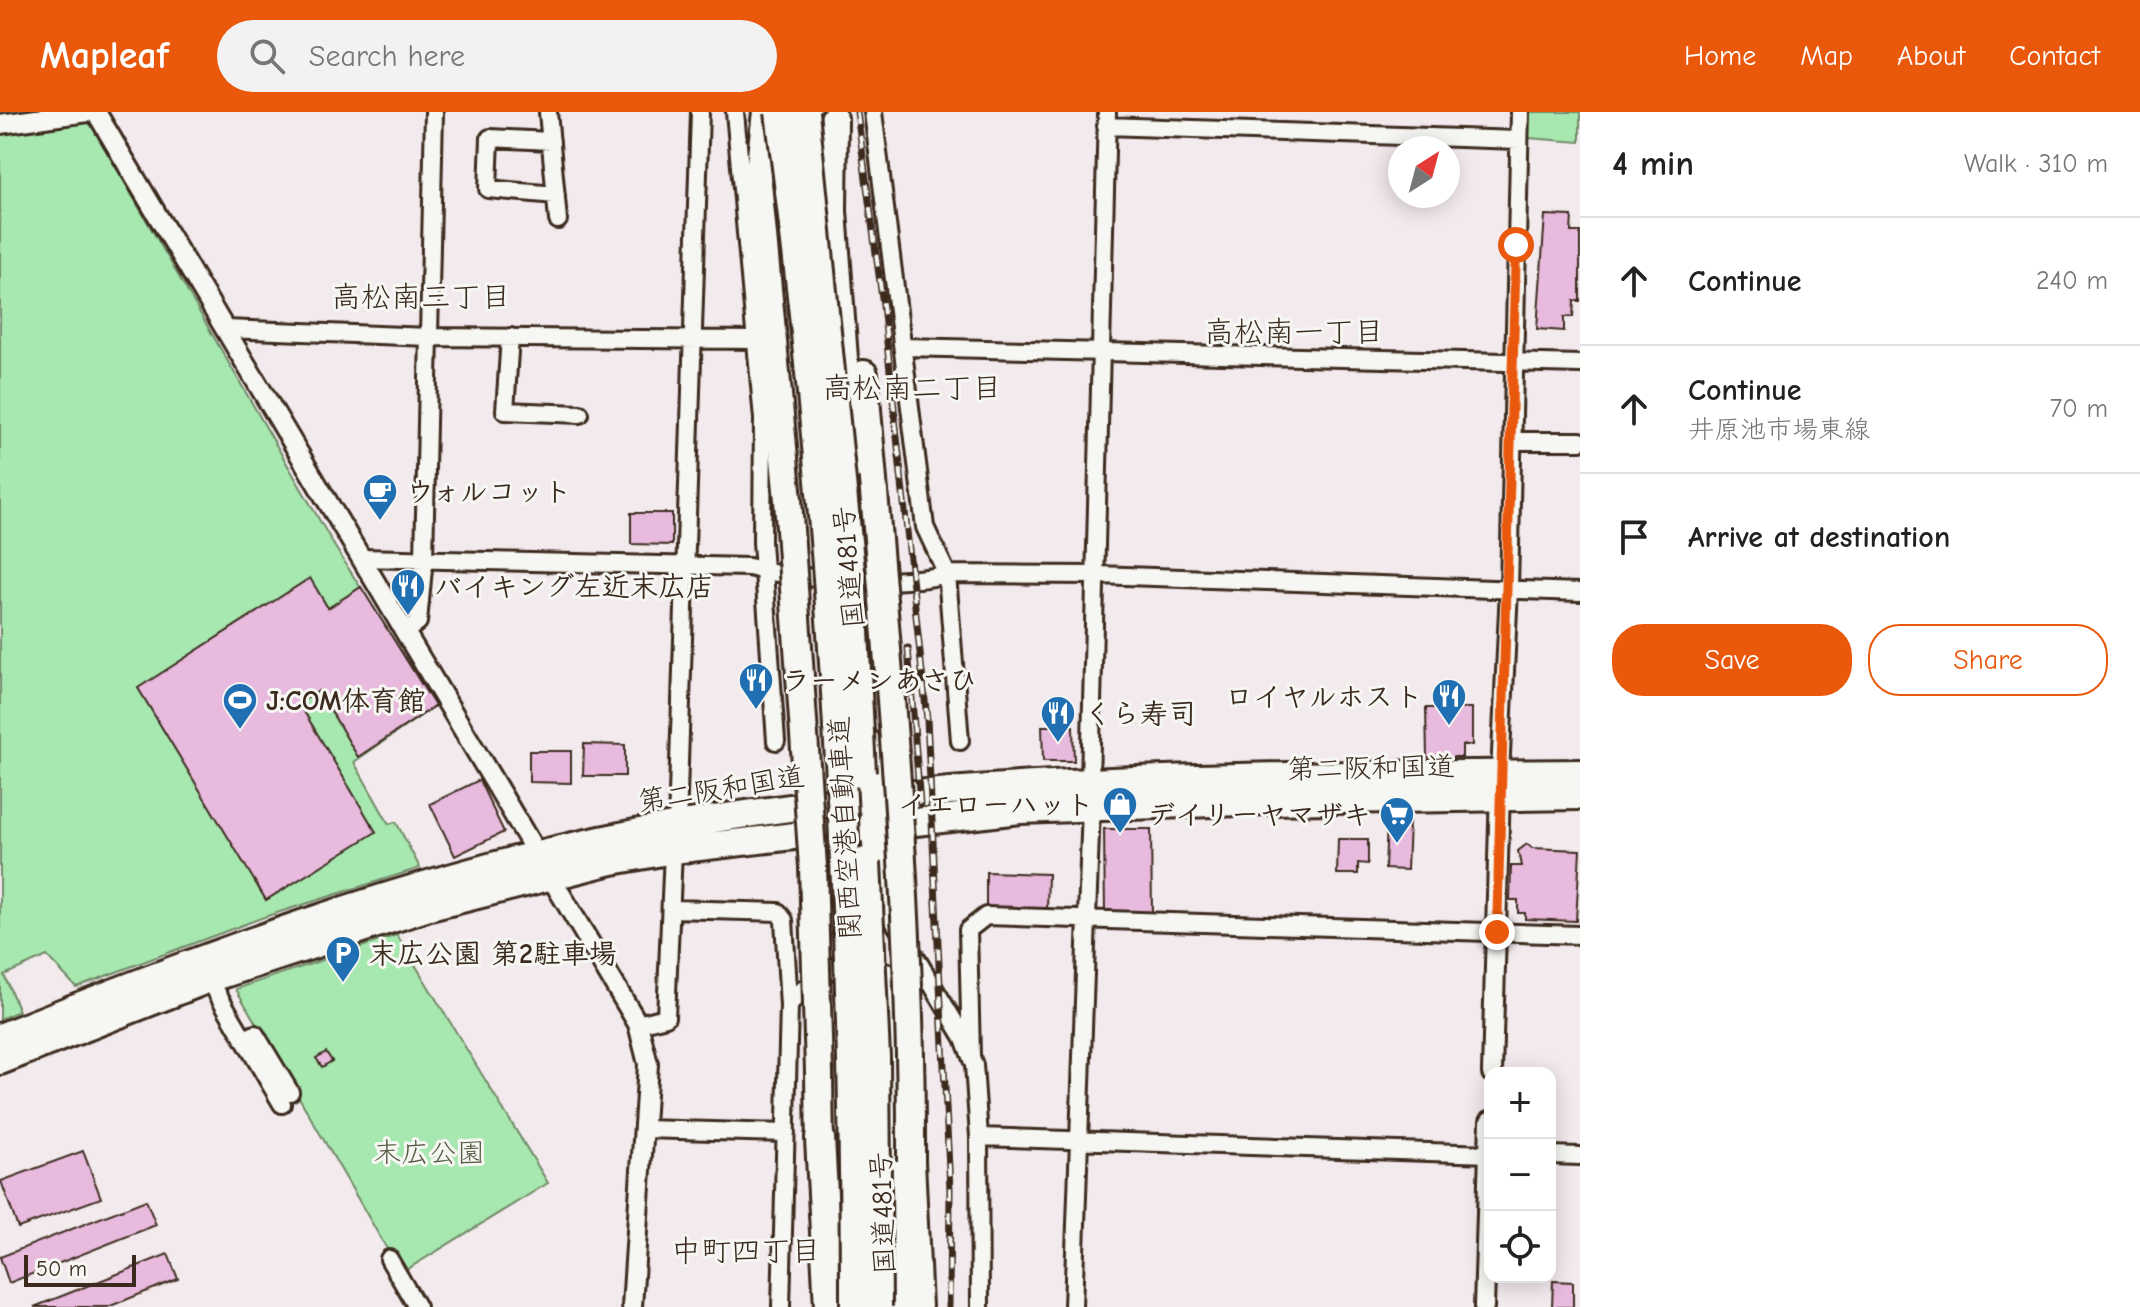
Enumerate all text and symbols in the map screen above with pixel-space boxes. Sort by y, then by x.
search box [217,20,777,92]
text: Mapleaf [40,34,169,78]
icon: search [245,34,289,78]
text: Search here [309,39,465,74]
text: Home [1684,40,1756,72]
text: Map [1800,40,1853,72]
text: About [1897,40,1965,72]
text: Contact [2009,40,2100,72]
north arrow [1388,136,1460,208]
text: 4 min [1612,144,1694,184]
text: Walk · 310 m [1964,149,2108,179]
route start [1498,227,1534,263]
icon: ahead [1612,259,1656,303]
text: Continue [1688,264,1802,299]
text: 240 m [2036,266,2108,296]
district label: 高松南三丁目 [331,280,511,315]
district label: 高松南一丁目 [1204,315,1384,350]
district label: 高松南二丁目 [822,371,1002,406]
text: Continue [1688,373,1802,408]
icon: ahead [1612,387,1656,431]
text: 70 m [2050,394,2108,424]
text: 井原池市場東線 [1688,415,1870,445]
cafe icon: ウォルコット [361,472,399,522]
place label: ウォルコット [406,476,572,508]
street label: 国道481号 [828,504,870,630]
icon: arrive [1612,515,1656,559]
text: Arrive at destination [1688,520,1950,555]
restaurant icon: バイキング左近末広店 [389,567,427,617]
place label: バイキング左近末広店 [434,571,714,603]
button: Save [1612,624,1852,696]
button: Share [1868,624,2108,696]
restaurant icon: ラーメンあさひ [737,661,775,711]
place label: ラーメンあさひ [782,665,977,697]
restaurant icon: ロイヤルホスト [1430,677,1468,727]
sports icon: J:COM体育館 [221,681,259,731]
place label: ロイヤルホスト [1225,681,1423,713]
place label: J:COM体育館 [266,685,426,717]
restaurant icon: くら寿司 [1039,694,1077,744]
place label: くら寿司 [1084,698,1196,730]
street label: 関西空港自動車道 [823,715,867,941]
street label: 第二阪和国道 [1287,751,1455,785]
street label: 第二阪和国道 [636,760,807,818]
shop icon: イエローハット [1101,785,1139,835]
place label: イエローハット [898,789,1094,821]
supermarket icon: デイリーヤマザキ [1378,795,1416,845]
place label: デイリーヤマザキ [1148,799,1371,831]
route end [1479,914,1515,950]
parking icon: 末広公園 第2駐車場 [324,934,362,984]
place label: 末広公園 第2駐車場 [369,938,617,970]
map controls [1484,1067,1556,1283]
button: + [1484,1067,1556,1139]
park label: 末広公園 [373,1137,485,1169]
button: − [1484,1139,1556,1211]
street label: 国道481号 [865,1151,901,1275]
button: locate [1484,1211,1556,1283]
district label: 中町四丁目 [671,1234,821,1269]
scale bar [24,1251,136,1287]
text: 50 m [36,1256,87,1282]

